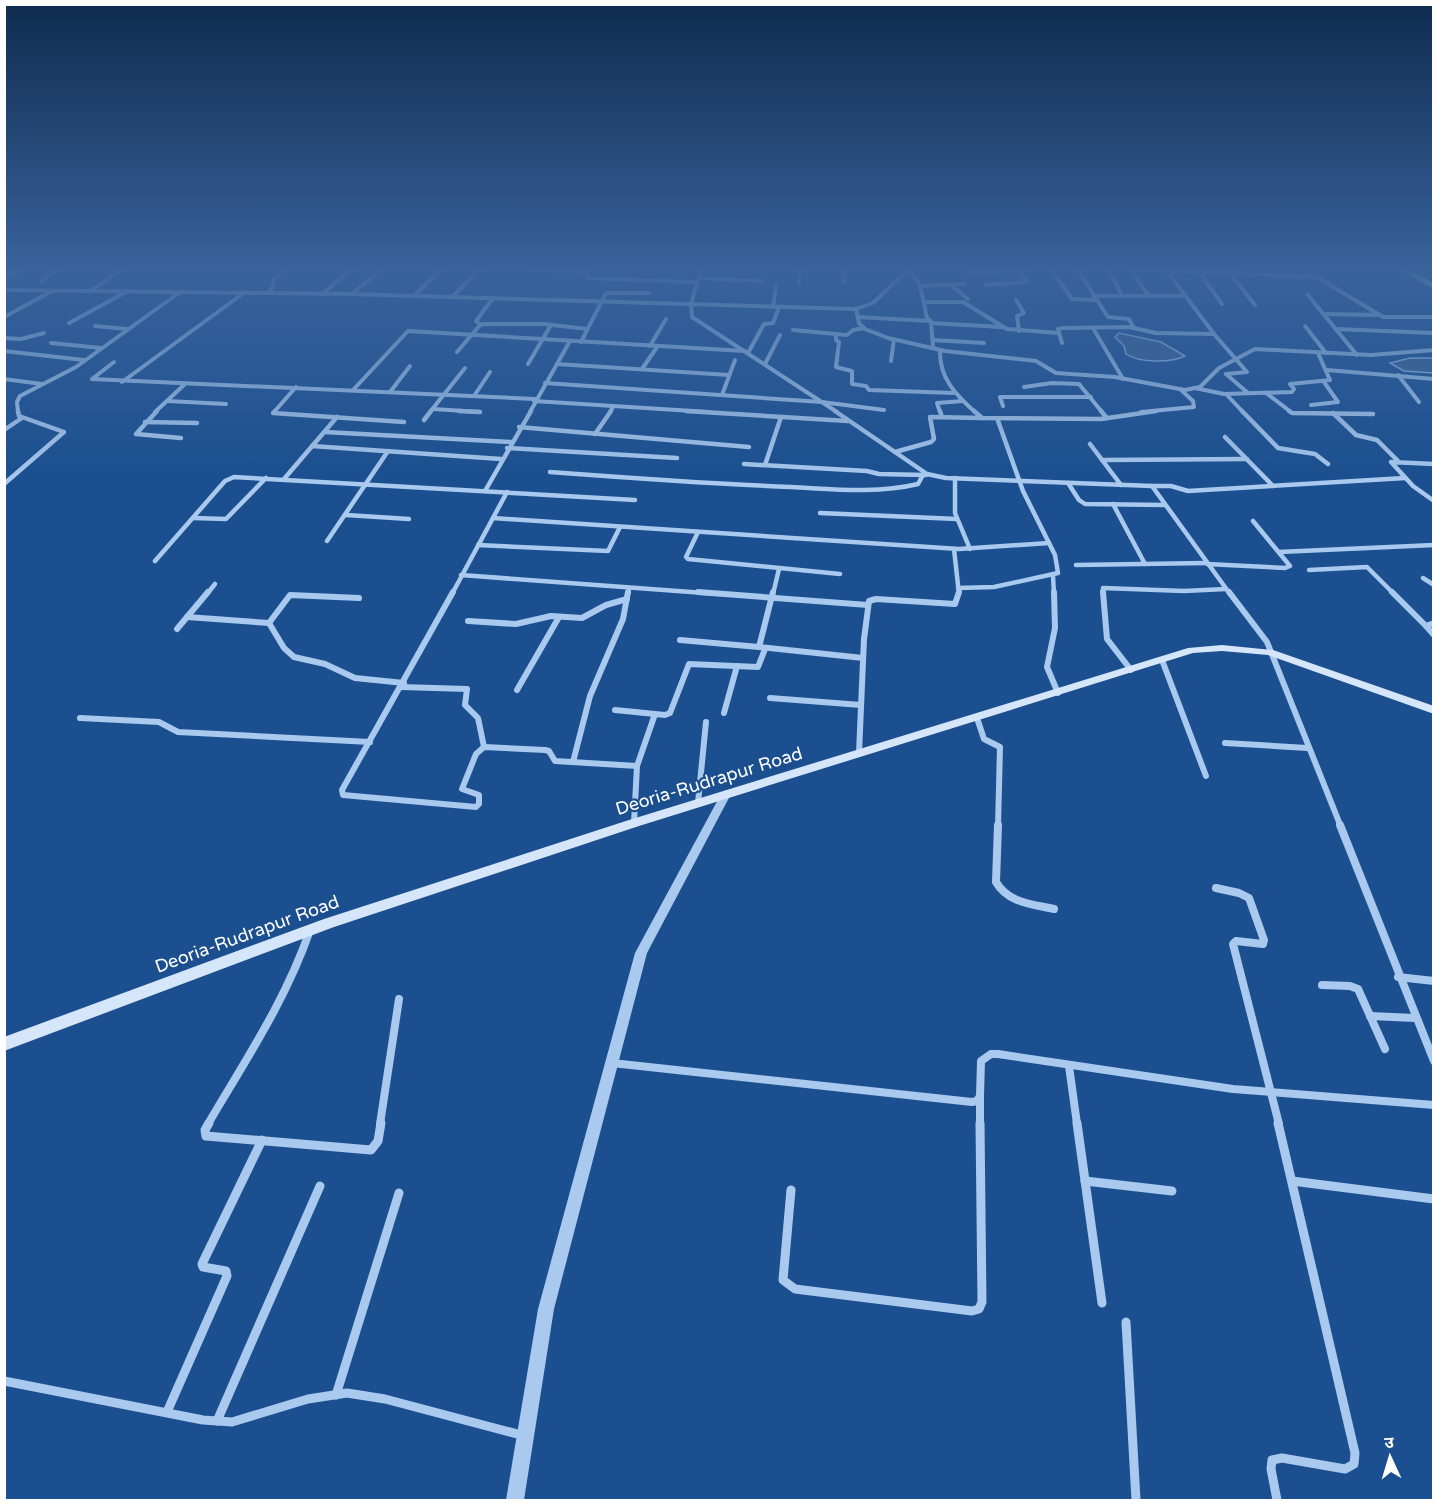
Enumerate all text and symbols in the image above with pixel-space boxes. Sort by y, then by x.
street label: Deoria-Rudrapur Road [613,742,805,820]
street label: Deoria-Rudrapur Road [152,890,342,978]
north arrow [1360,1427,1420,1487]
text: उ [1384,1433,1395,1453]

